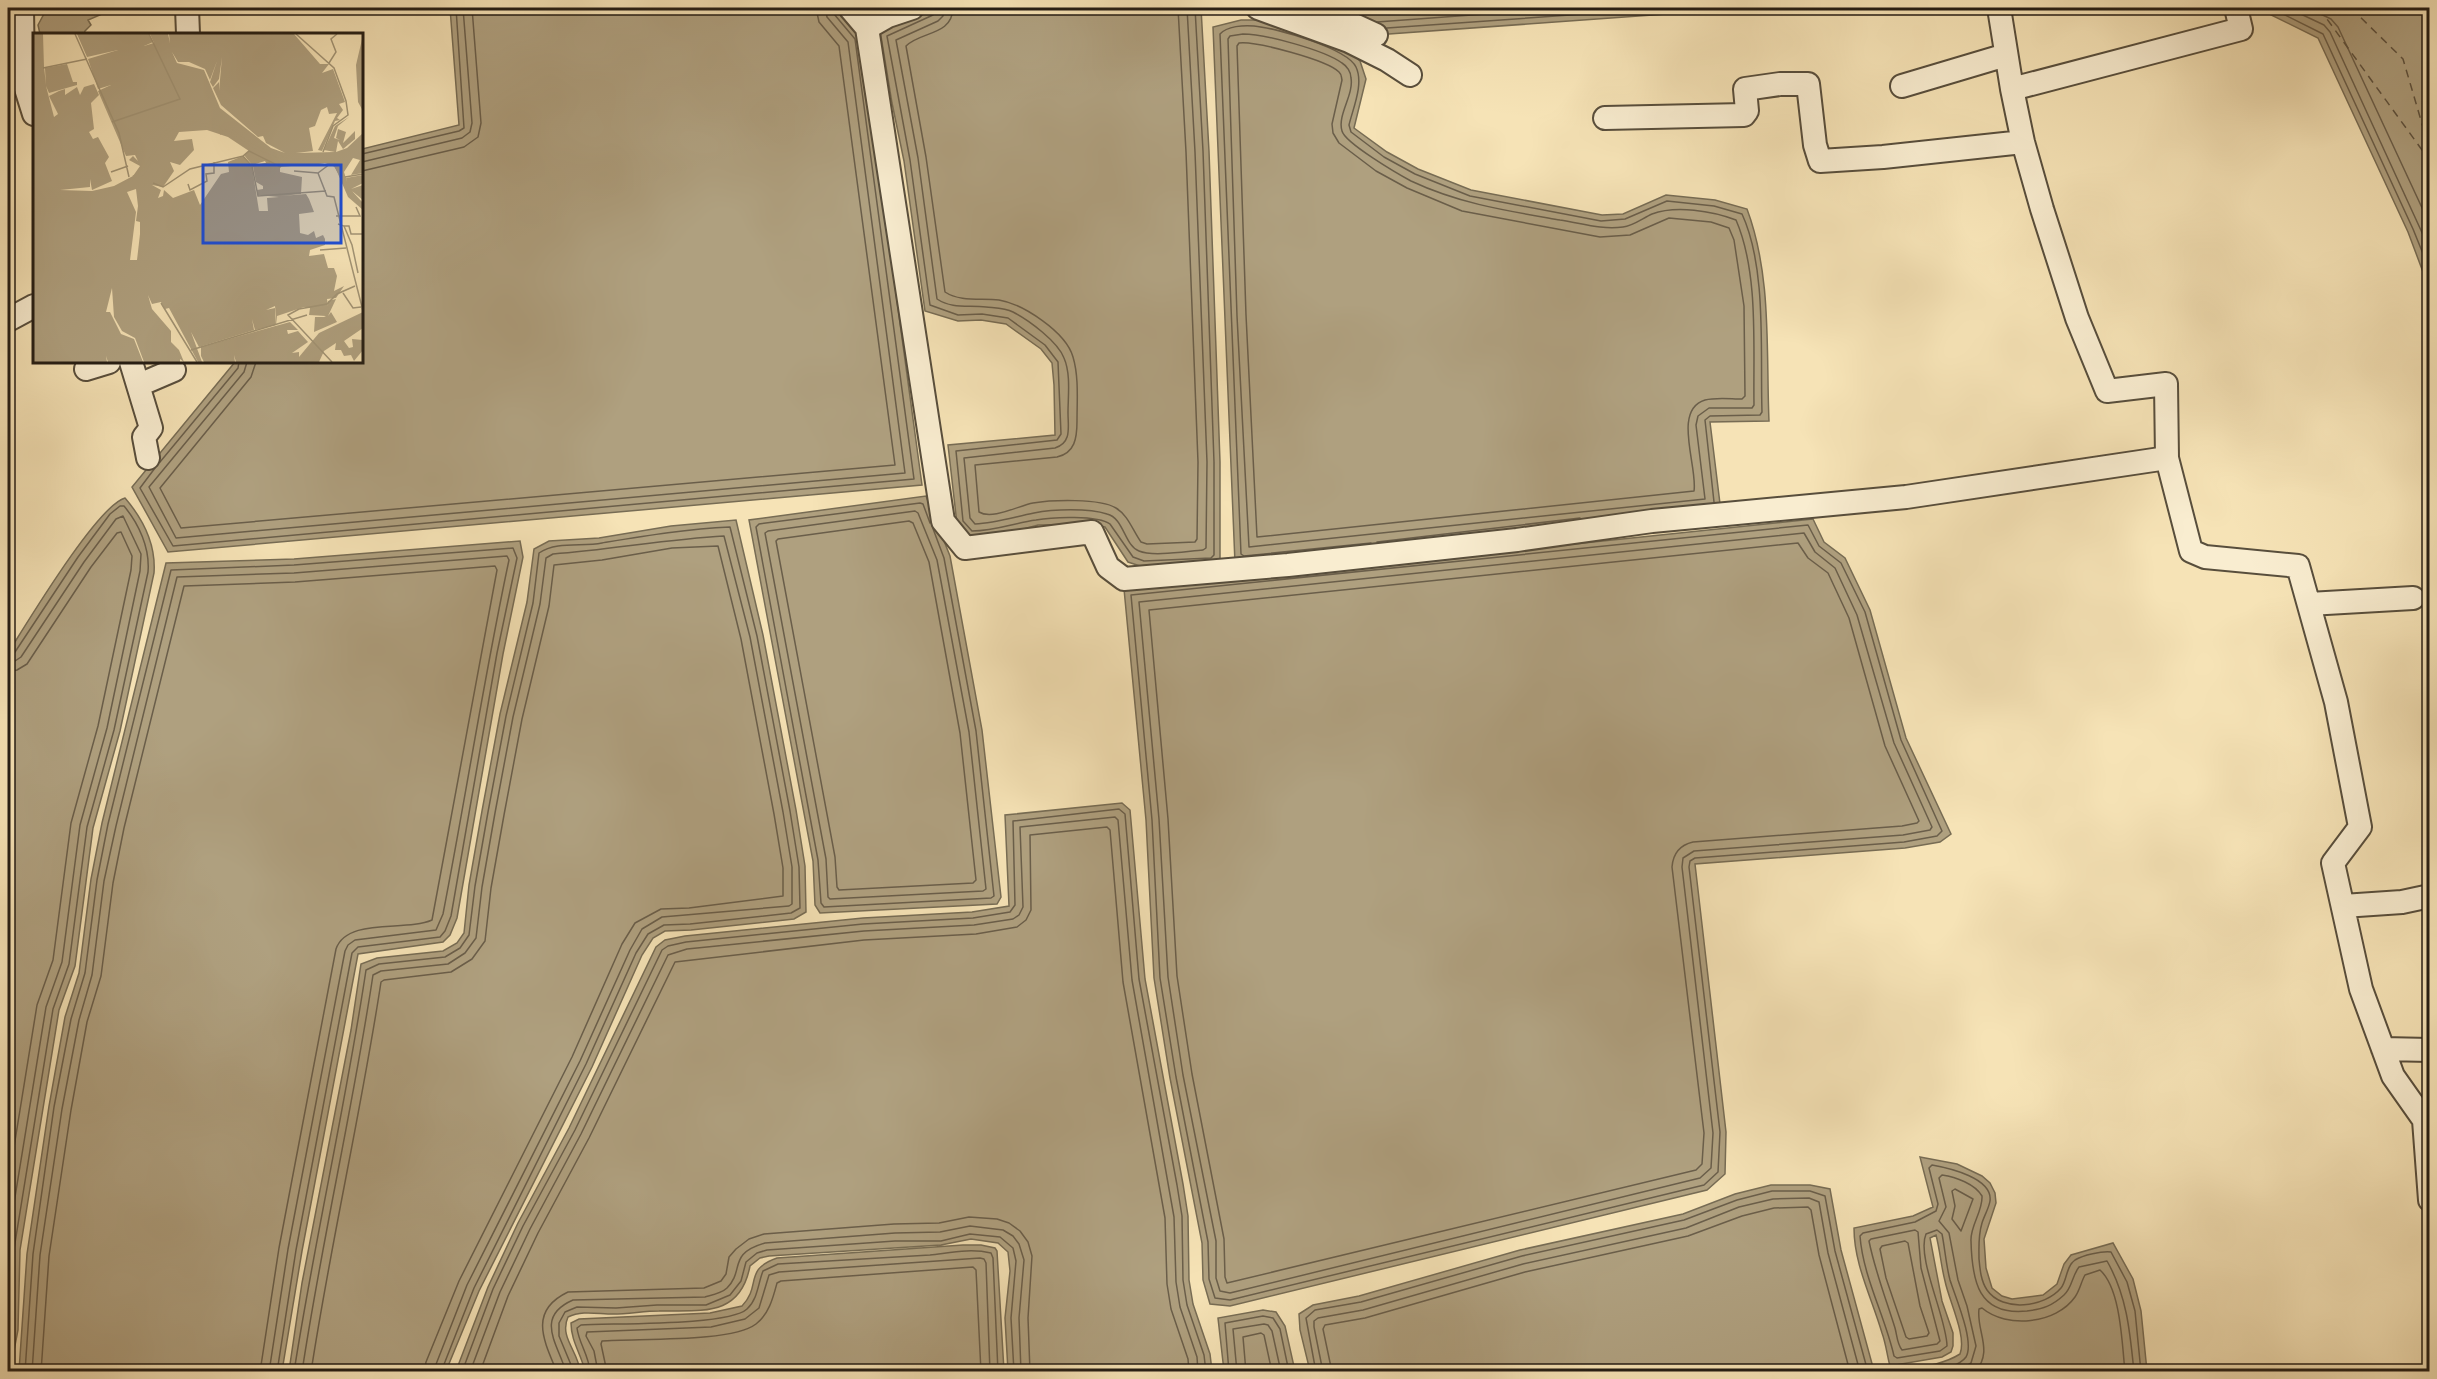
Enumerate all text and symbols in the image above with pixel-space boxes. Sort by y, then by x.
inset map [33,33,363,363]

